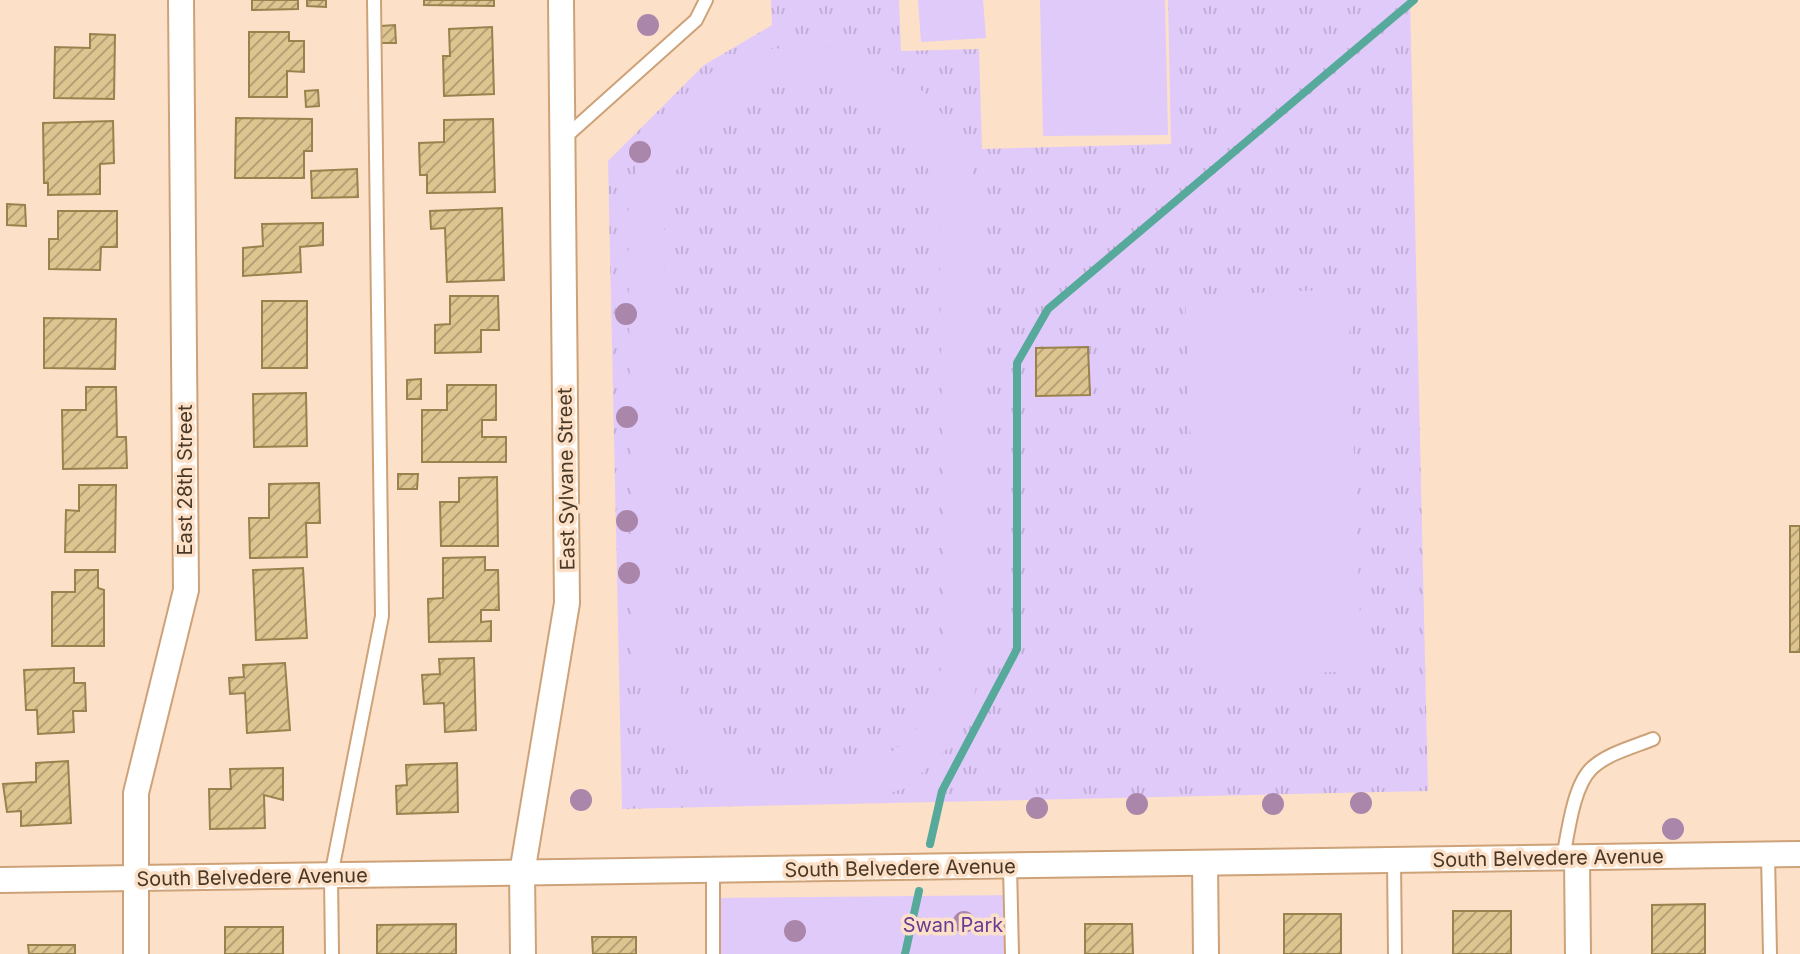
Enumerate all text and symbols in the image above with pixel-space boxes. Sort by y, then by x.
street label: East Sylvane Street [552,387,580,571]
street label: East 28th Street [173,404,197,555]
street label: South Belvedere Avenue [1432,844,1664,872]
street label: South Belvedere Avenue [784,854,1016,882]
street label: South Belvedere Avenue [136,863,368,891]
park label: Swan Park [903,913,1003,937]

